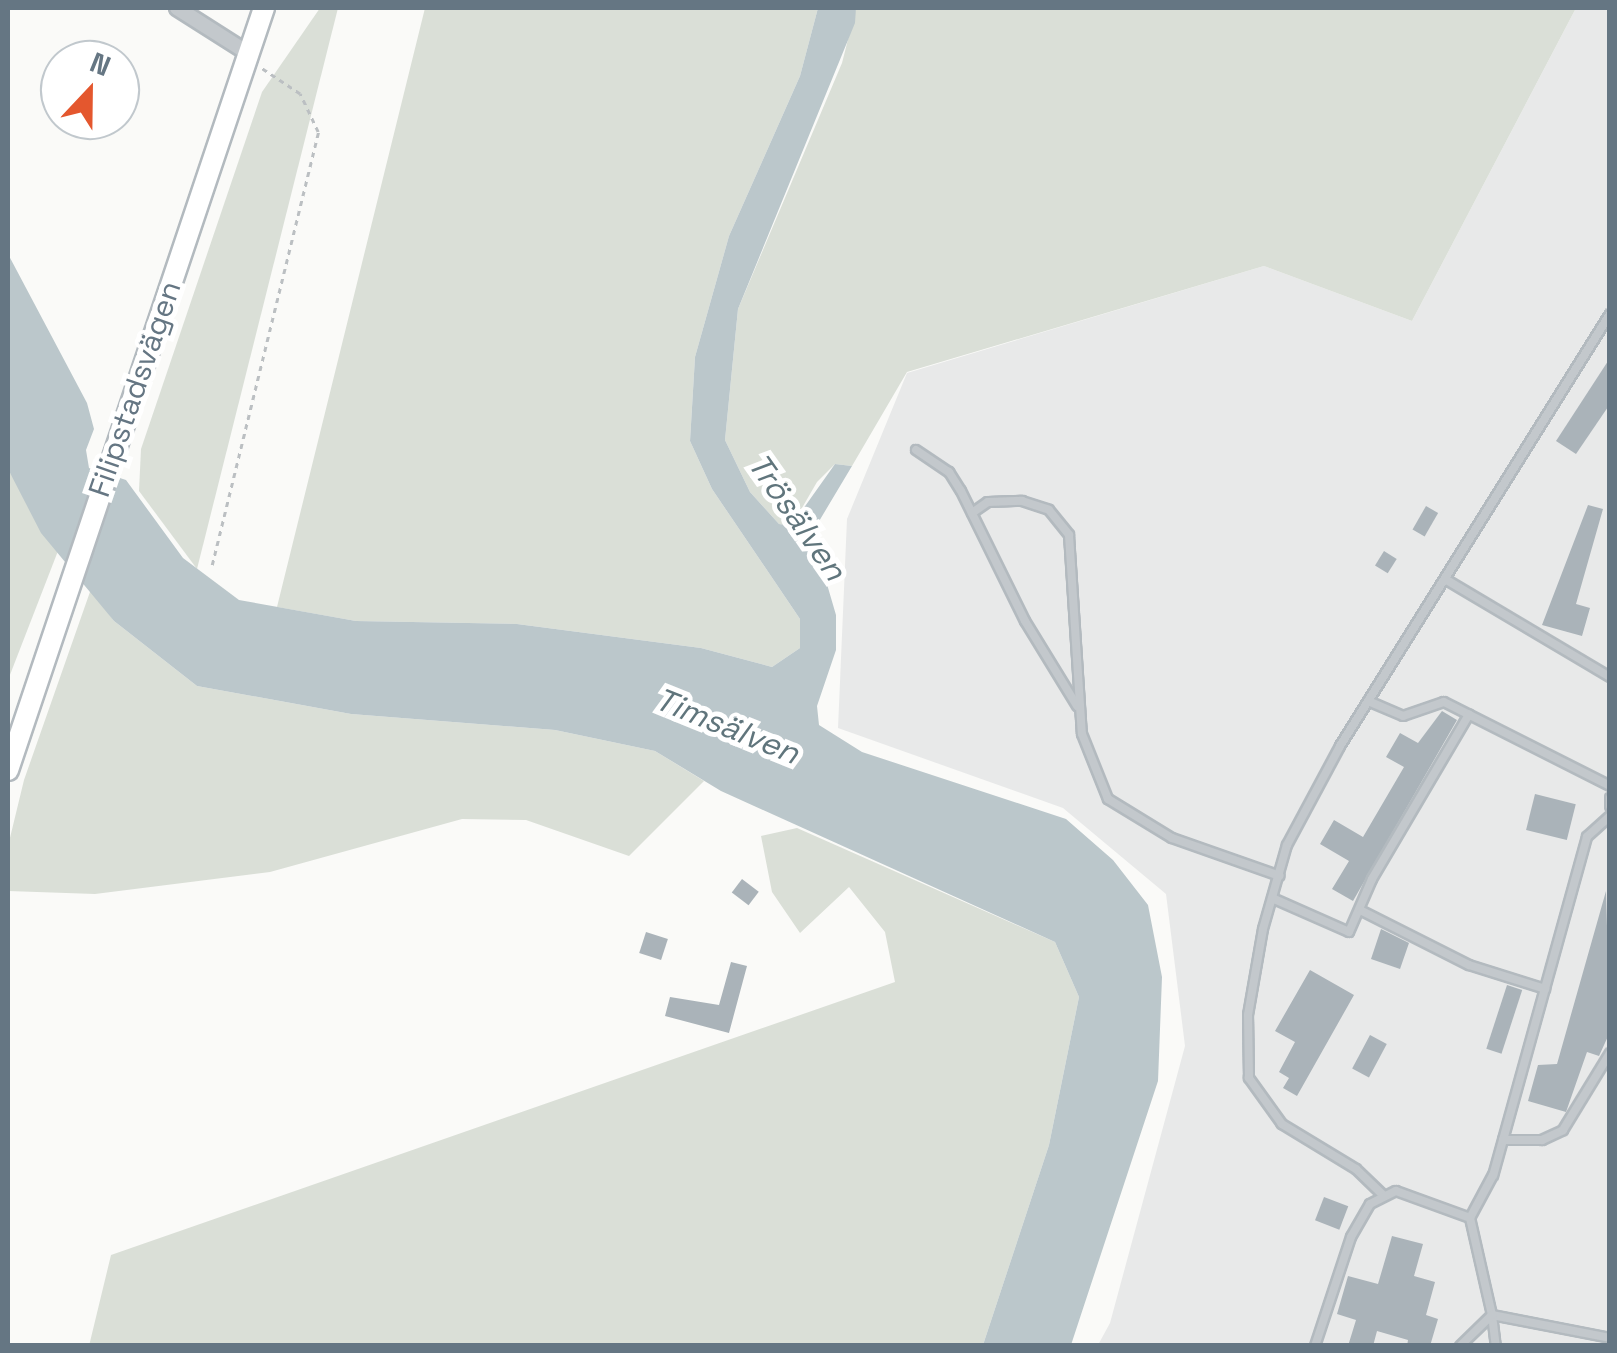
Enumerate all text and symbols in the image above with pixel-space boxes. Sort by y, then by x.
north arrow [40,40,140,140]
text: N [85,44,116,84]
street label: Filipstadsvägen [81,276,189,502]
water label: Trösälven [739,446,855,588]
water label: Timsälven [649,680,805,772]

